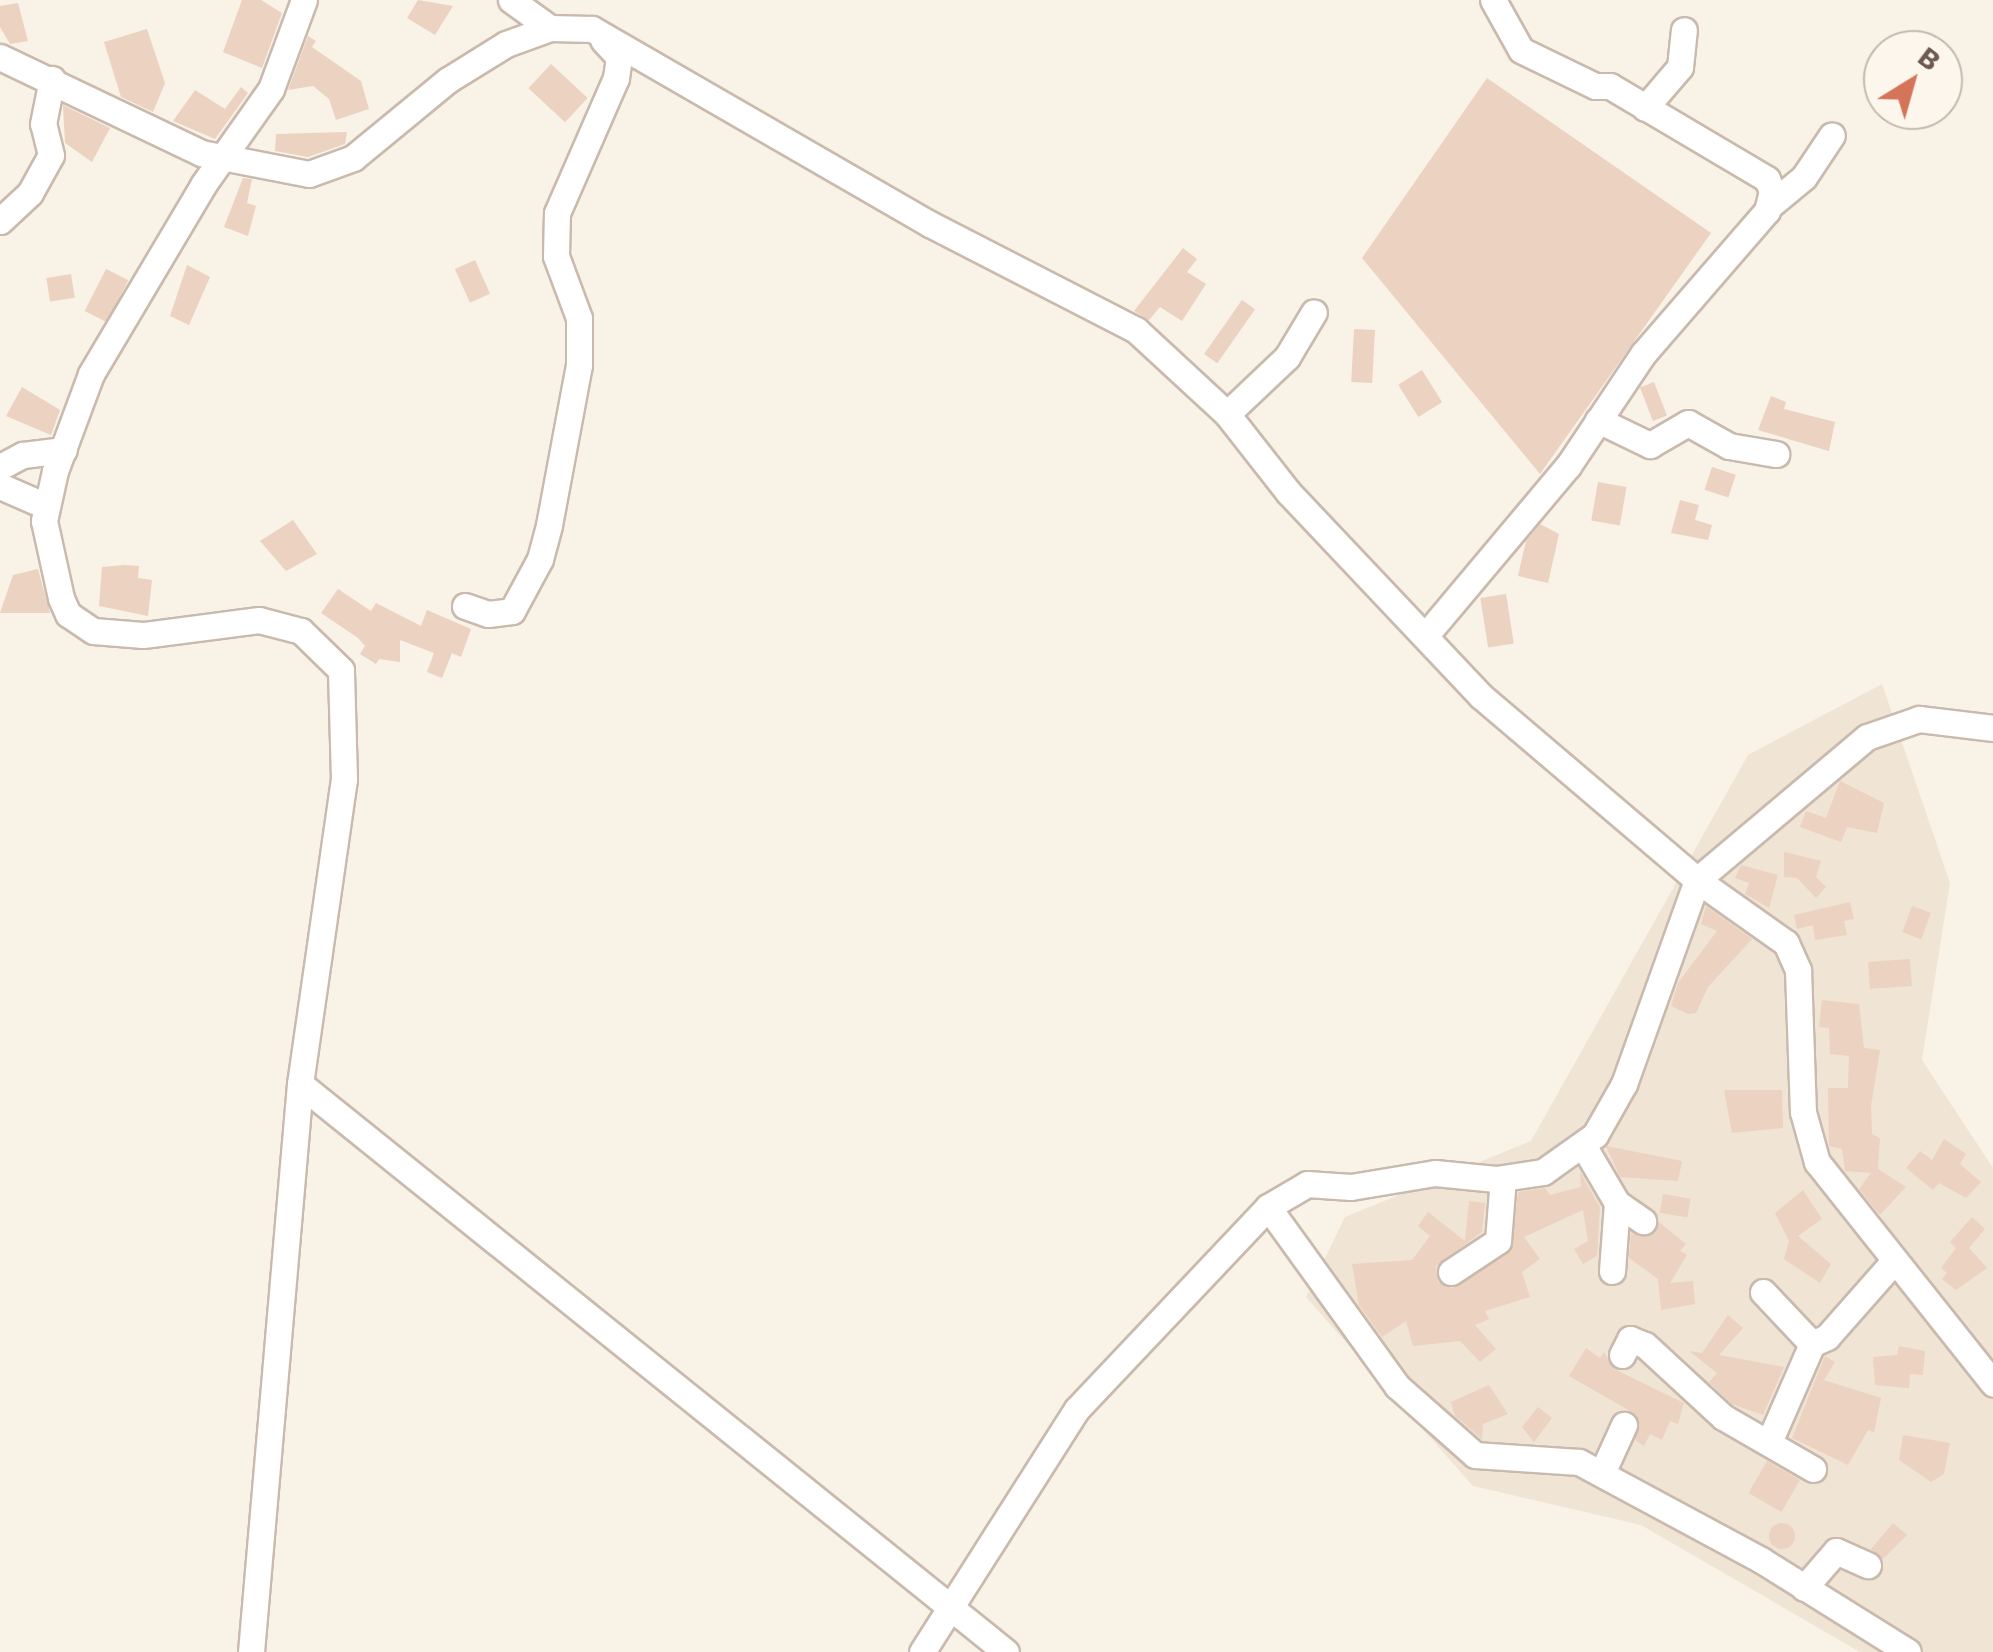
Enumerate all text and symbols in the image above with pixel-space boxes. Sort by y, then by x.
north arrow [1863,30,1963,130]
text: B [1912,38,1947,77]

